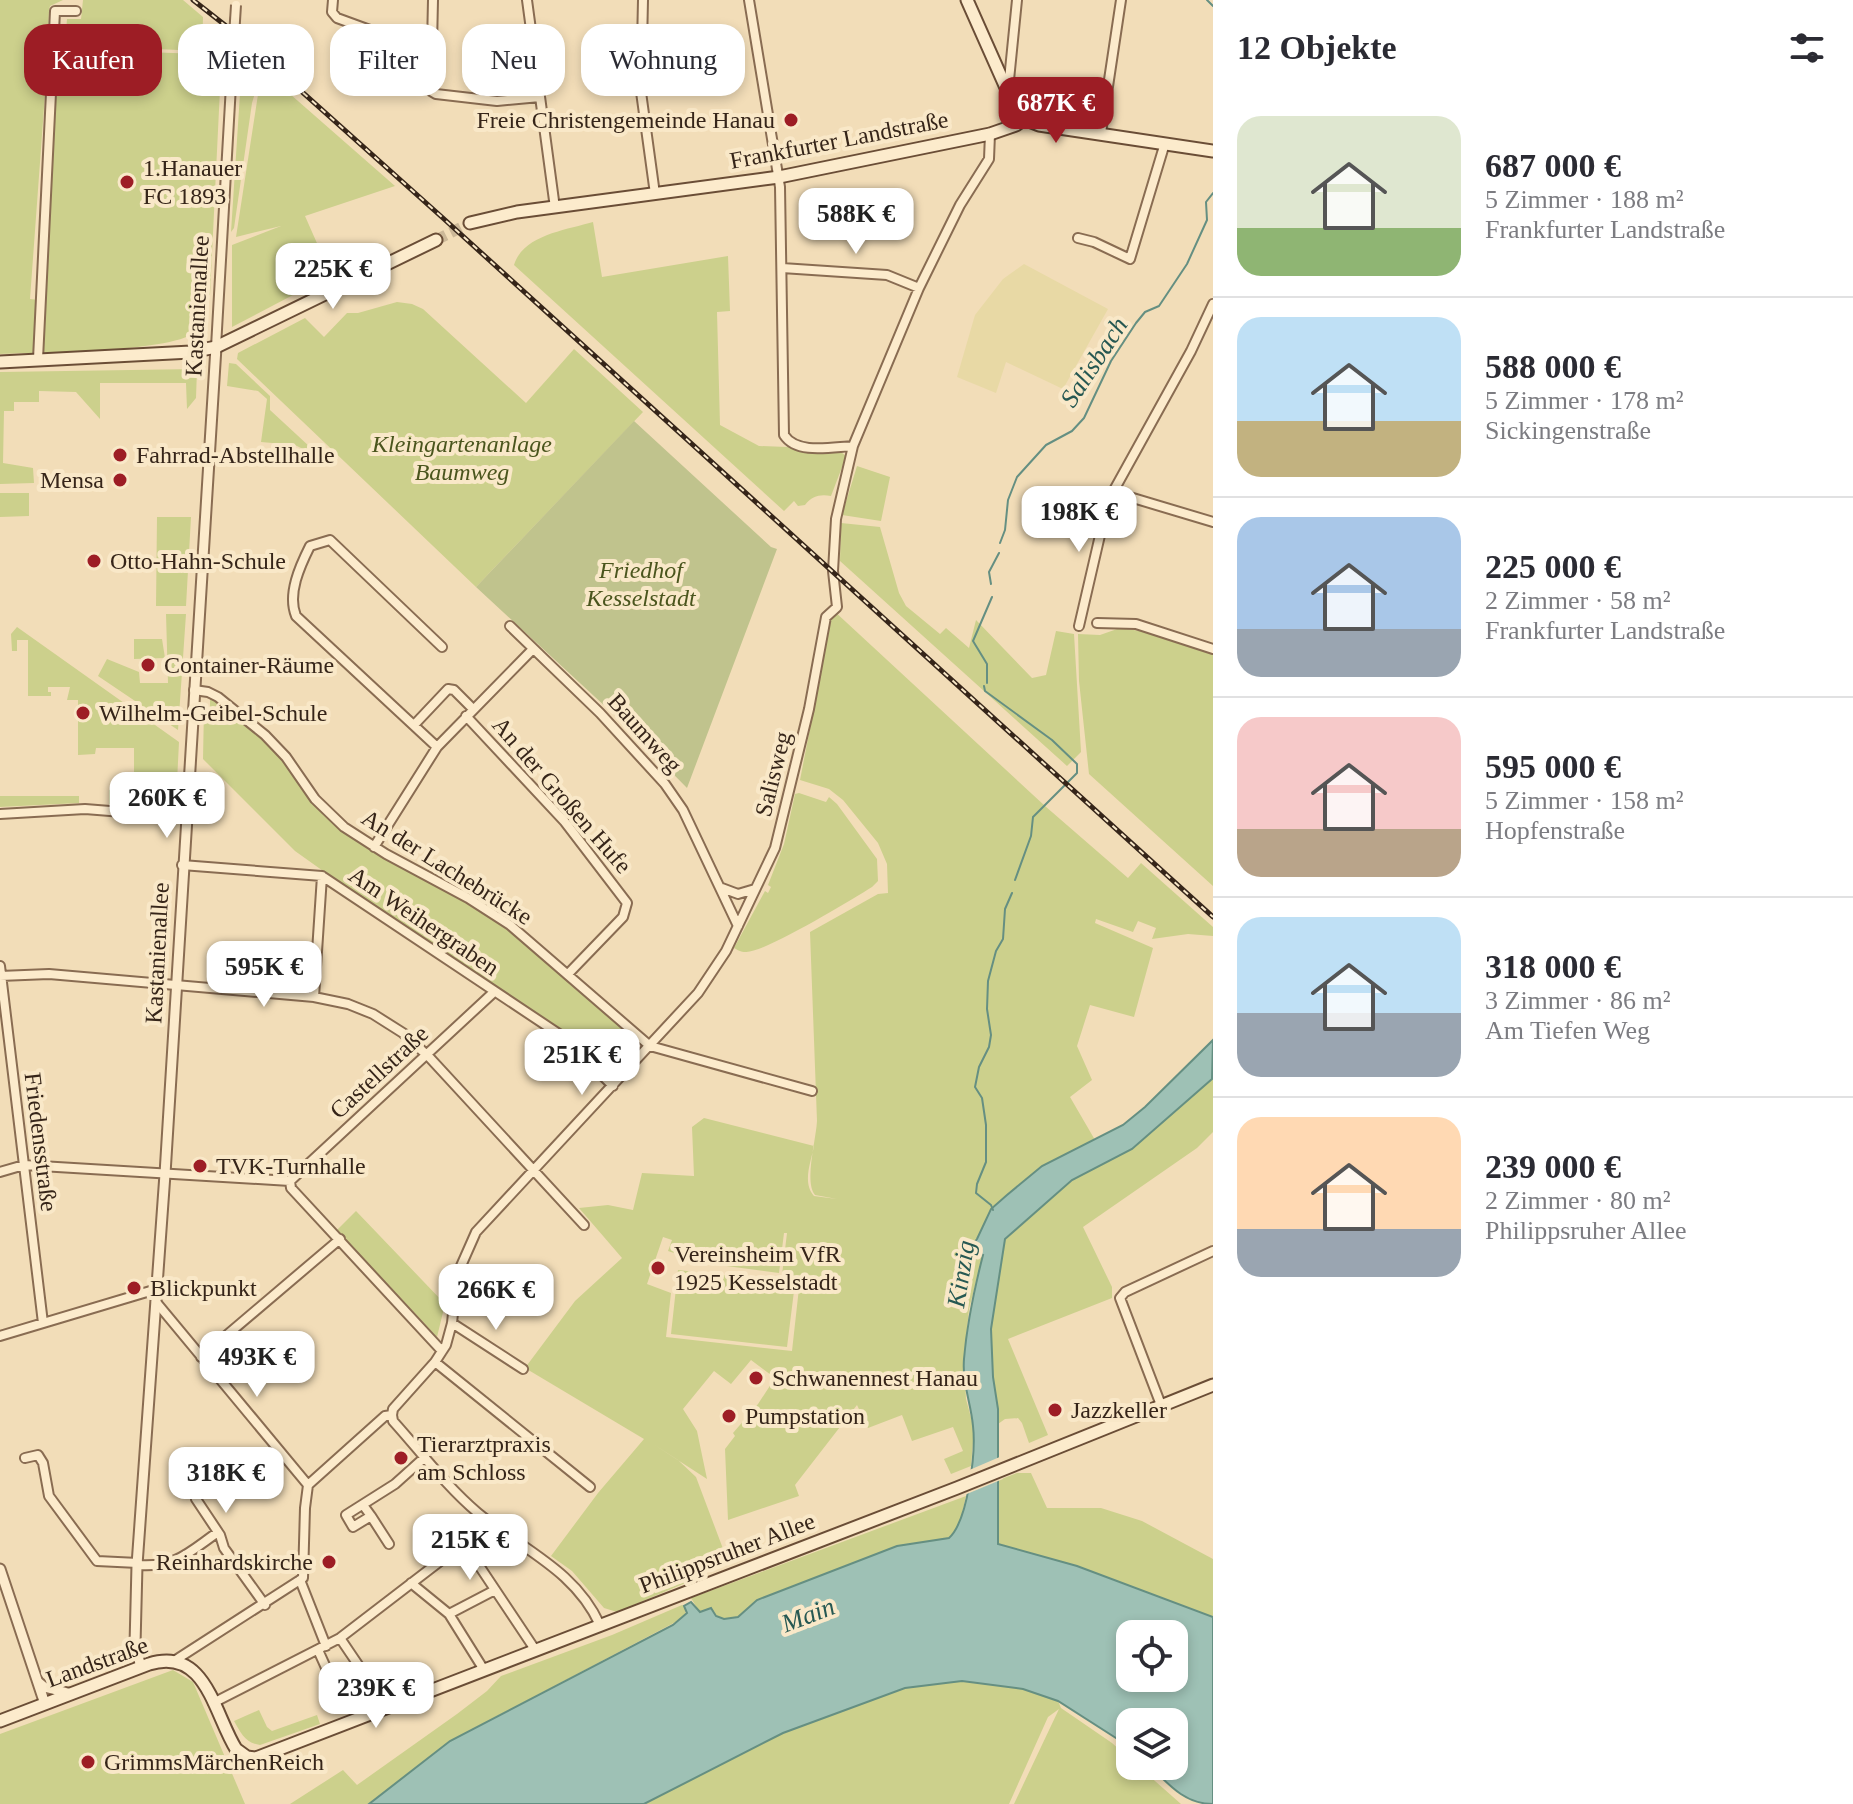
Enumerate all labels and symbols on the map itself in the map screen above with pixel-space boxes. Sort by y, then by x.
pin: 687K € [991,77,1121,145]
street label: Frankfurter Landstraße [728,106,950,174]
place label: Freie Christengemeinde Hanau [476,107,775,133]
marker: Freie Christengemeinde Hanau [782,111,800,129]
place label: 1.Hanauer FC 1893 [143,155,242,209]
marker: 1.Hanauer FC 1893 [118,173,136,191]
pin: 588K € [791,188,921,256]
street label: Kastanienallee [180,235,214,377]
pin: 225K € [268,243,398,311]
water label: Salisbach [1054,312,1134,412]
park label: Kleingartenanlage Baumweg [371,431,552,485]
place label: Fahrrad-Abstellhalle [136,442,335,468]
marker: Fahrrad-Abstellhalle [111,446,129,464]
place label: Mensa [40,467,104,493]
marker: Mensa [111,471,129,489]
pin: 198K € [1014,486,1144,554]
place label: Otto-Hahn-Schule [110,548,286,574]
marker: Otto-Hahn-Schule [85,552,103,570]
park label: Friedhof Kesselstadt [585,557,697,611]
place label: Container-Räume [164,652,334,678]
marker: Container-Räume [139,656,157,674]
street label: Baumweg [603,688,687,778]
place label: Wilhelm-Geibel-Schule [99,700,327,726]
marker: Wilhelm-Geibel-Schule [74,704,92,722]
street label: An der Großen Hufe [487,712,637,878]
street label: Salisweg [750,729,796,819]
pin: 260K € [102,772,232,840]
street label: An der Lachebrücke [357,804,537,930]
street label: Am Weihergraben [344,861,504,981]
street label: Kastanienallee [140,882,174,1024]
pin: 595K € [199,941,329,1009]
street label: Castellstraße [325,1020,433,1124]
pin: 251K € [517,1029,647,1097]
street label: Friedensstraße [20,1071,62,1213]
place label: TVK-Turnhalle [216,1153,366,1179]
marker: TVK-Turnhalle [191,1157,209,1175]
water label: Kinzig [941,1238,981,1311]
place label: Vereinsheim VfR 1925 Kesselstadt [674,1241,841,1295]
marker: Vereinsheim VfR 1925 Kesselstadt [649,1259,667,1277]
pin: 266K € [431,1264,561,1332]
place label: Blickpunkt [150,1275,257,1301]
marker: Blickpunkt [125,1279,143,1297]
pin: 493K € [192,1331,322,1399]
place label: Schwanennest Hanau [772,1365,978,1391]
marker: Schwanennest Hanau [747,1369,765,1387]
place label: Jazzkeller [1071,1397,1167,1423]
marker: Jazzkeller [1046,1401,1064,1419]
place label: Pumpstation [745,1403,865,1429]
marker: Pumpstation [720,1407,738,1425]
place label: Tierarztpraxis am Schloss [417,1431,551,1485]
pin: 318K € [161,1447,291,1515]
marker: Tierarztpraxis am Schloss [392,1449,410,1467]
street label: Philippsruher Allee [636,1508,818,1598]
pin: 215K € [405,1514,535,1582]
place label: Reinhardskirche [156,1549,313,1575]
marker: Reinhardskirche [320,1553,338,1571]
water label: Main [776,1592,839,1639]
street label: Landstraße [42,1632,152,1692]
pin: 239K € [311,1662,441,1730]
place label: GrimmsMärchenReich [104,1749,324,1775]
marker: GrimmsMärchenReich [79,1753,97,1771]

